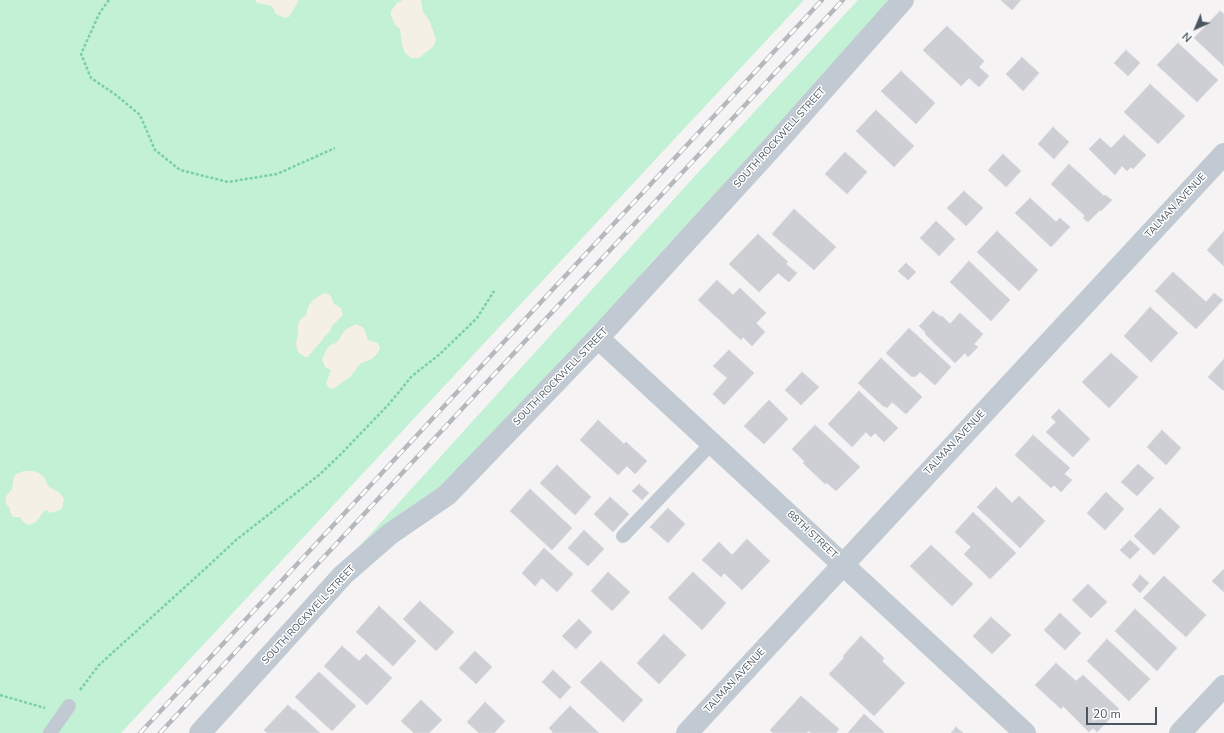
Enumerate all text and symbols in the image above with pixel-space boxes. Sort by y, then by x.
north arrow [1176,8,1216,48]
text: N [1179,29,1195,45]
street label: SOUTH ROCKWELL STREET [732,85,828,191]
street label: TALMAN AVENUE [1143,171,1209,241]
street label: SOUTH ROCKWELL STREET [511,326,611,428]
street label: TALMAN AVENUE [922,408,988,478]
street label: 88TH STREET [784,509,840,561]
street label: SOUTH ROCKWELL STREET [260,563,358,667]
street label: TALMAN AVENUE [702,646,768,716]
scale bar [1088,699,1159,725]
text: 20 m [1093,706,1121,722]

